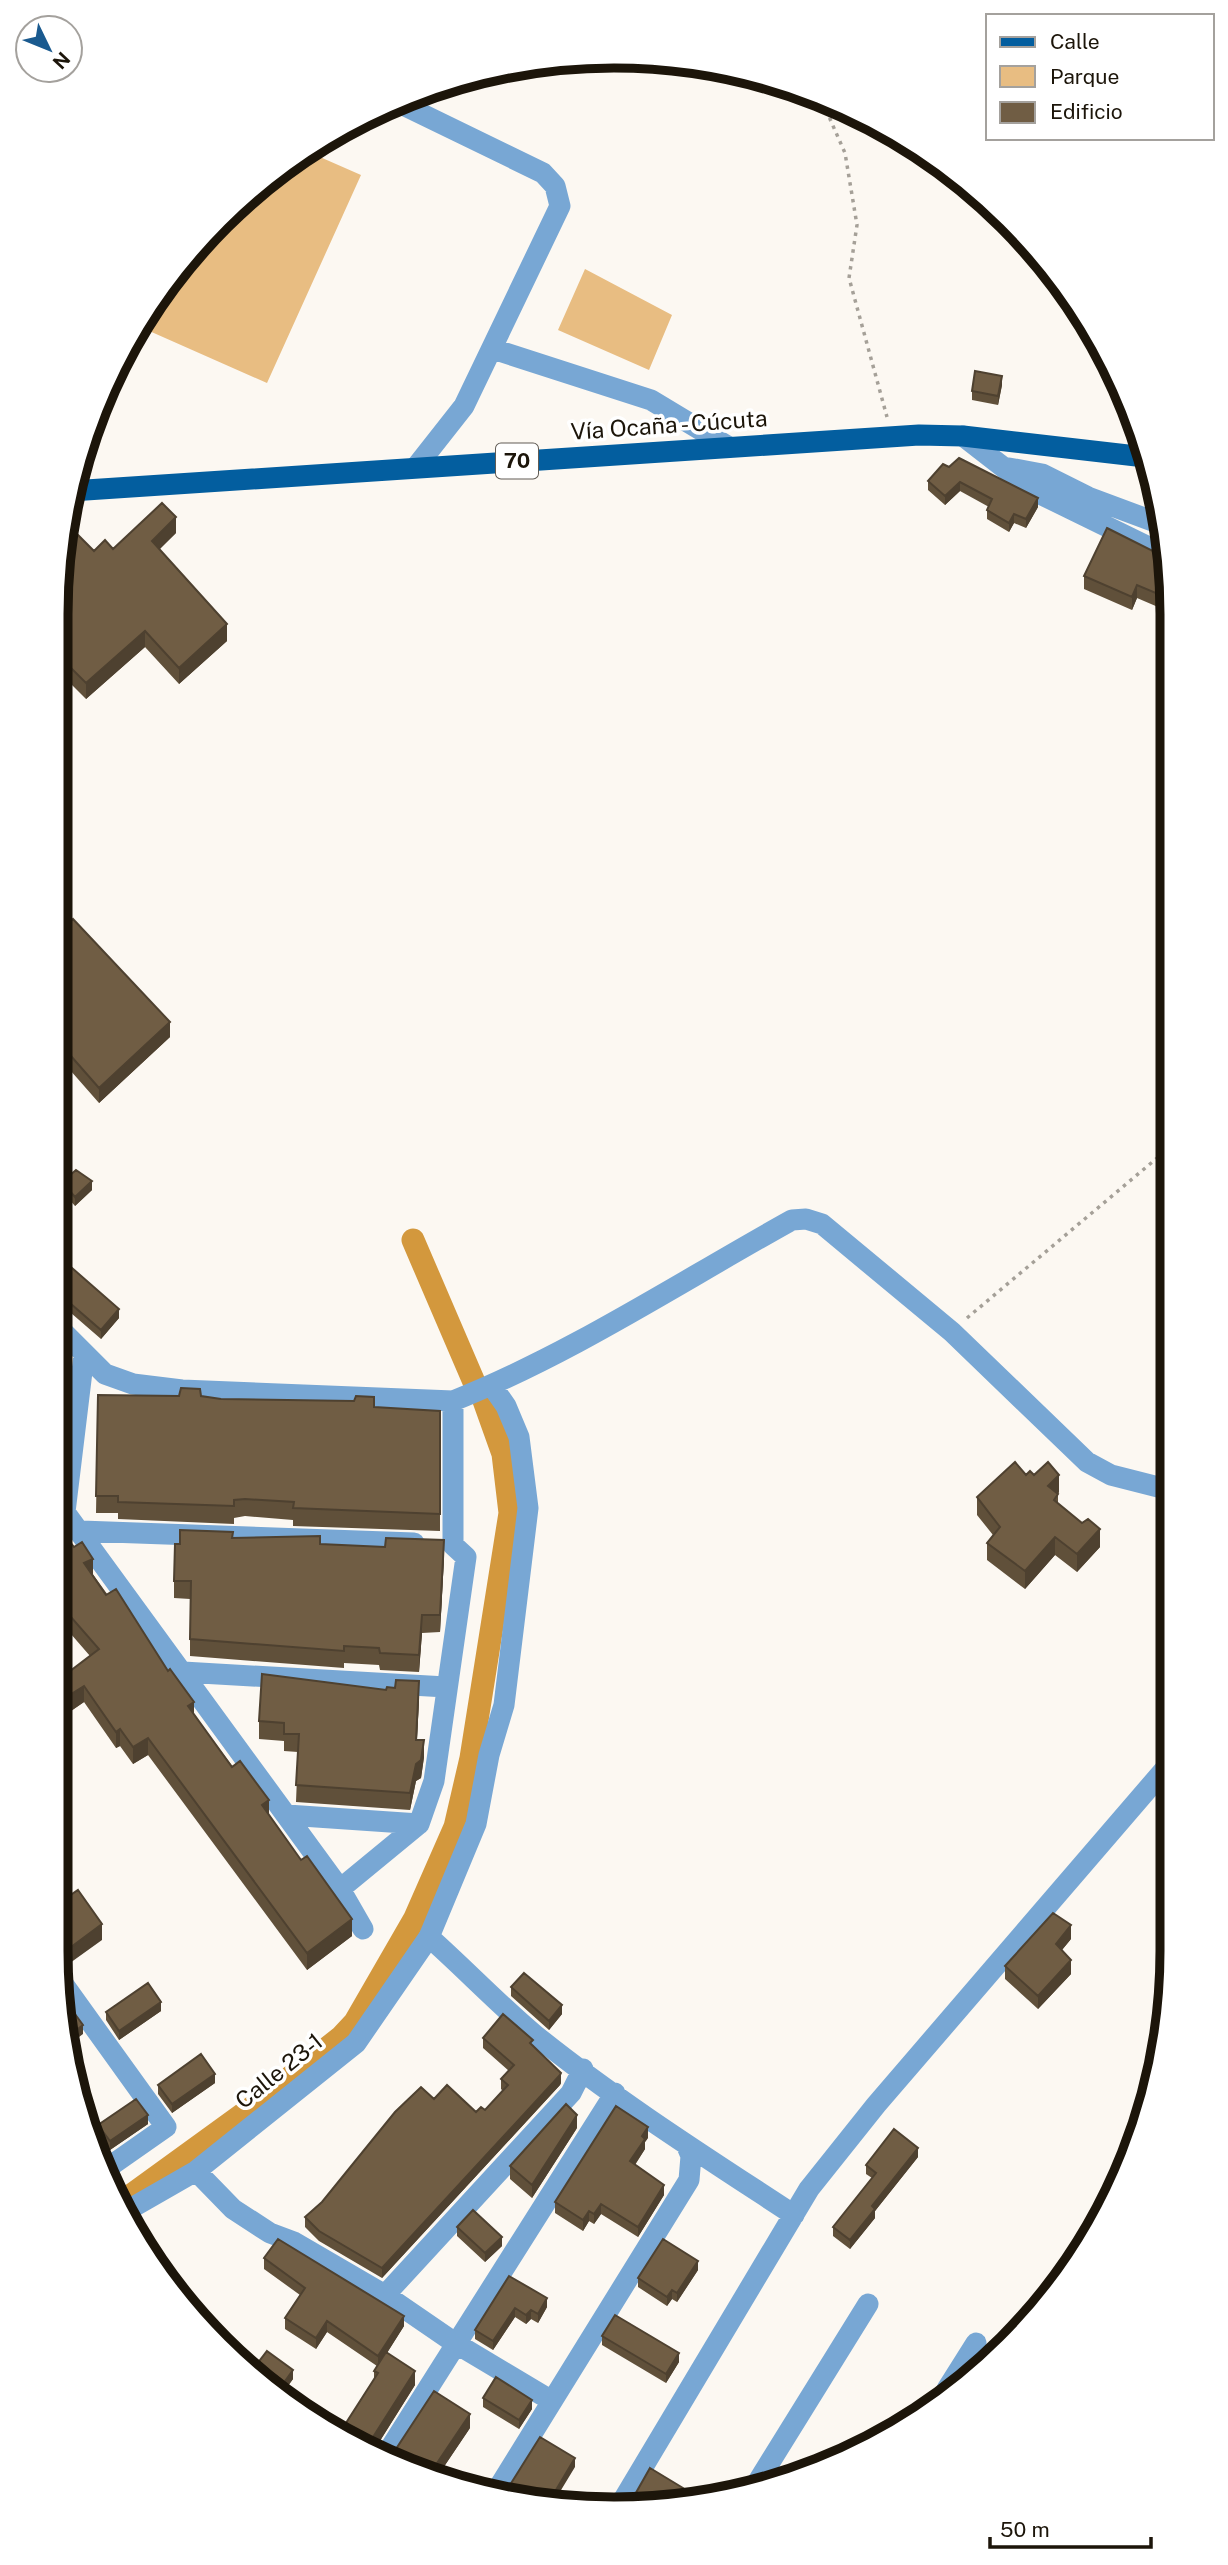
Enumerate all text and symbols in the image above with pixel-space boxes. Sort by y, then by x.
north arrow [14,14,84,84]
legend [986,14,1214,140]
text: Calle [1050,29,1100,54]
text: N [48,48,75,74]
text: Parque [1050,64,1119,89]
text: Edificio [1050,99,1123,124]
street label: Vía Ocaña - Cúcuta [570,404,768,445]
road number: 70 [496,444,538,478]
street label: Calle 23-1 [230,2027,328,2114]
scale bar [990,2506,1151,2550]
text: 50 m [1000,2517,1050,2542]

